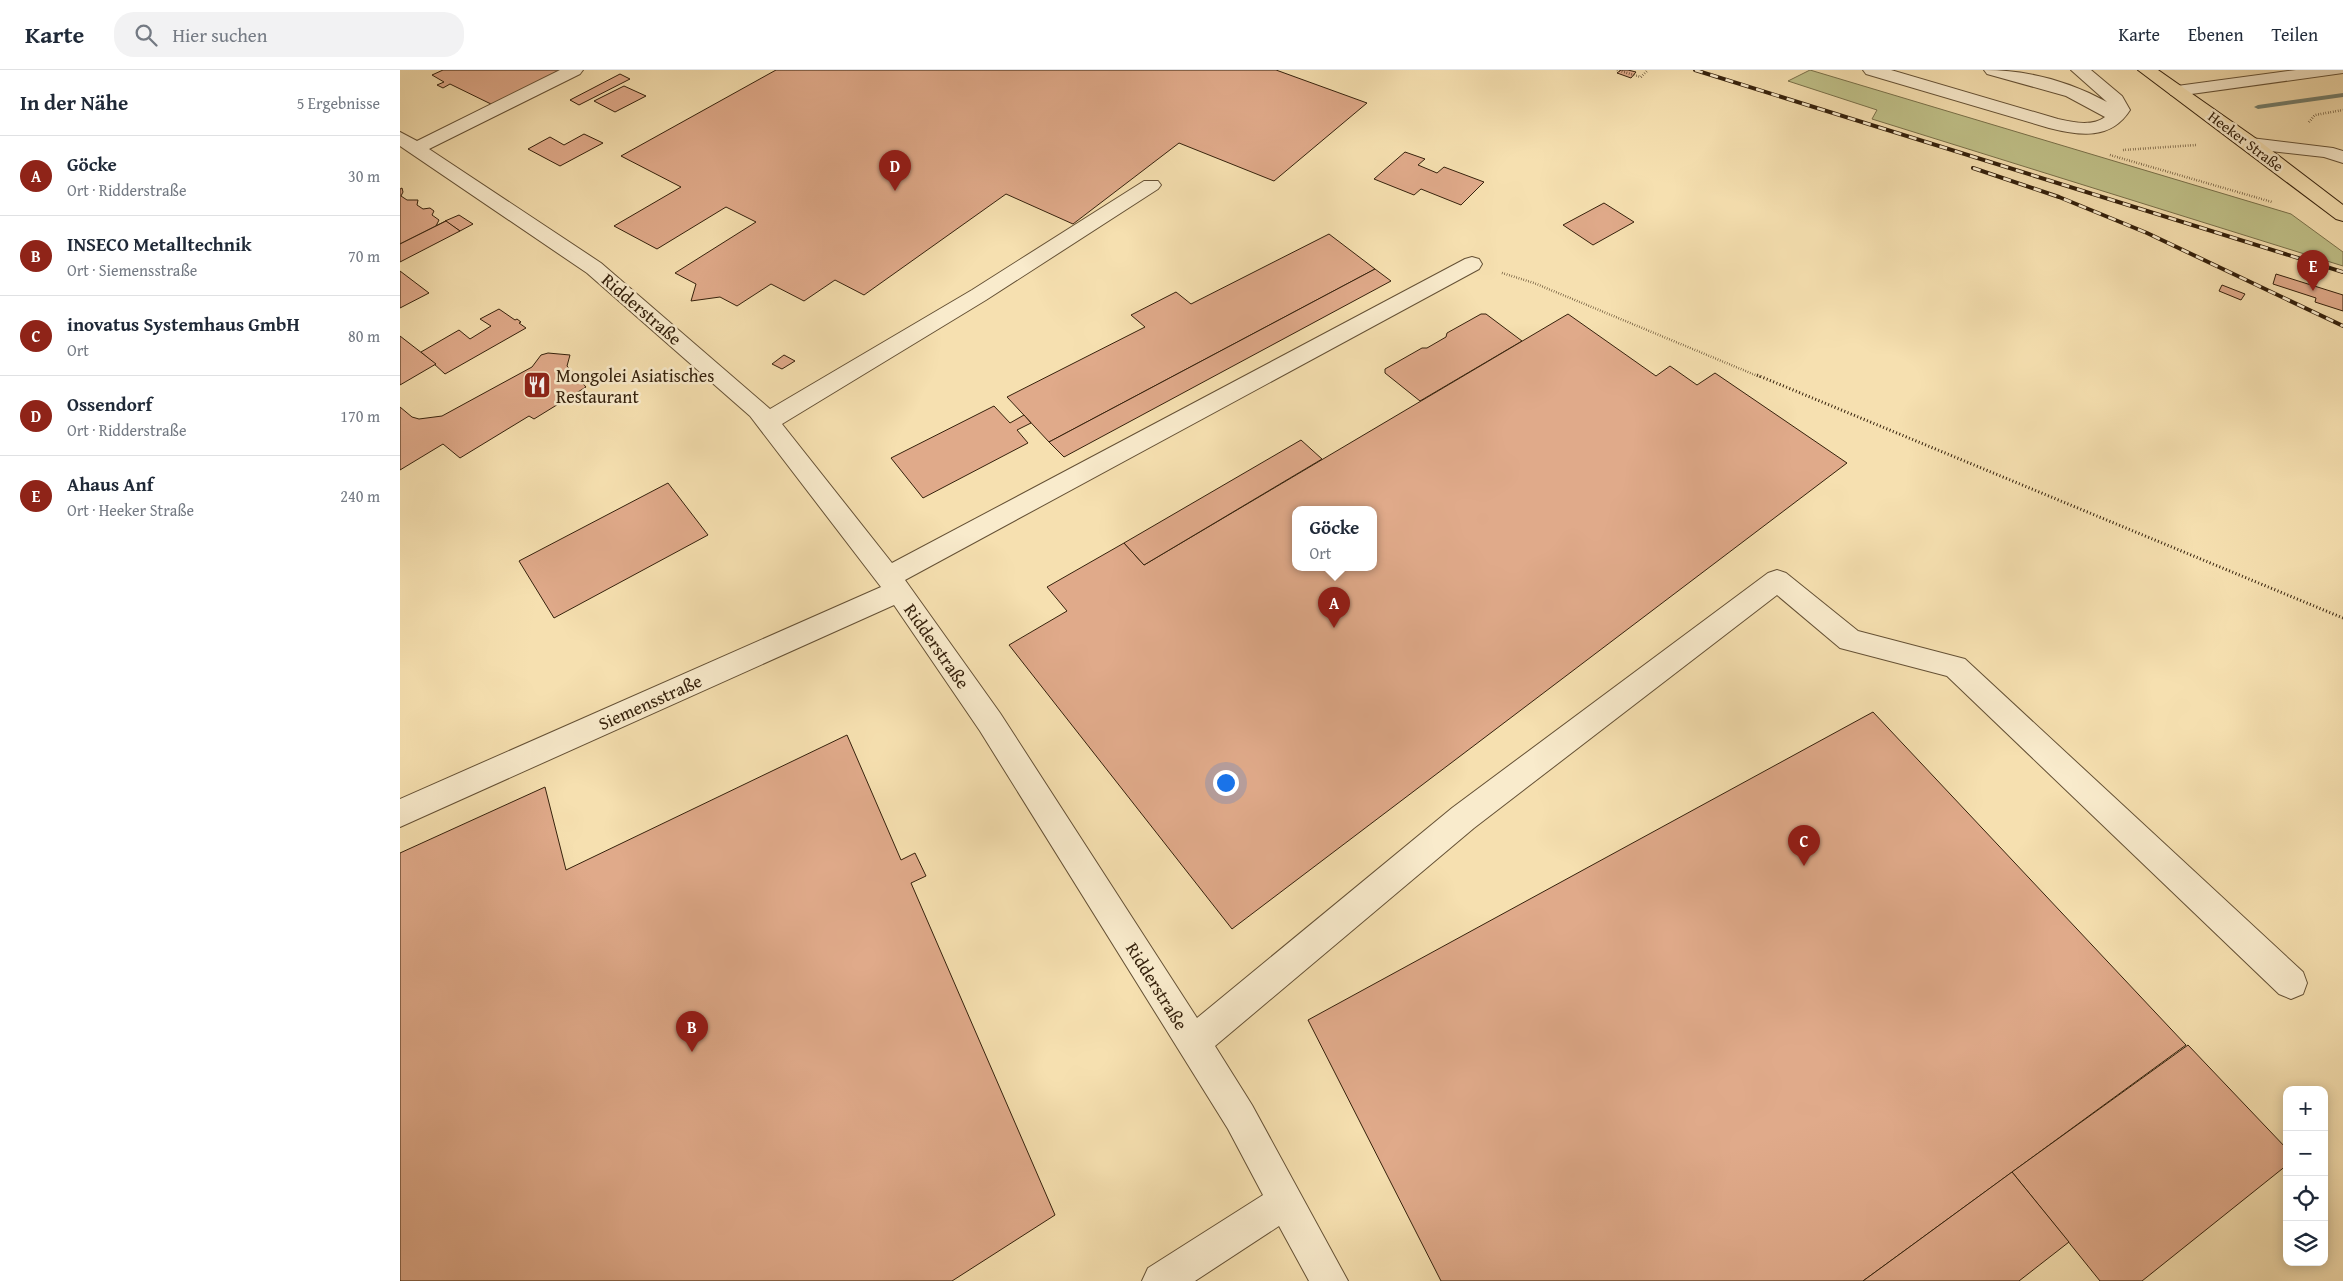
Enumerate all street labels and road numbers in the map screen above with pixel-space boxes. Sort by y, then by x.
street label: Heeker Straße [2204,106,2288,176]
street label: Ridderstraße [596,266,688,352]
street label: Ridderstraße [898,598,976,694]
street label: Siemensstraße [594,667,706,737]
street label: Ridderstraße [1119,937,1195,1035]

